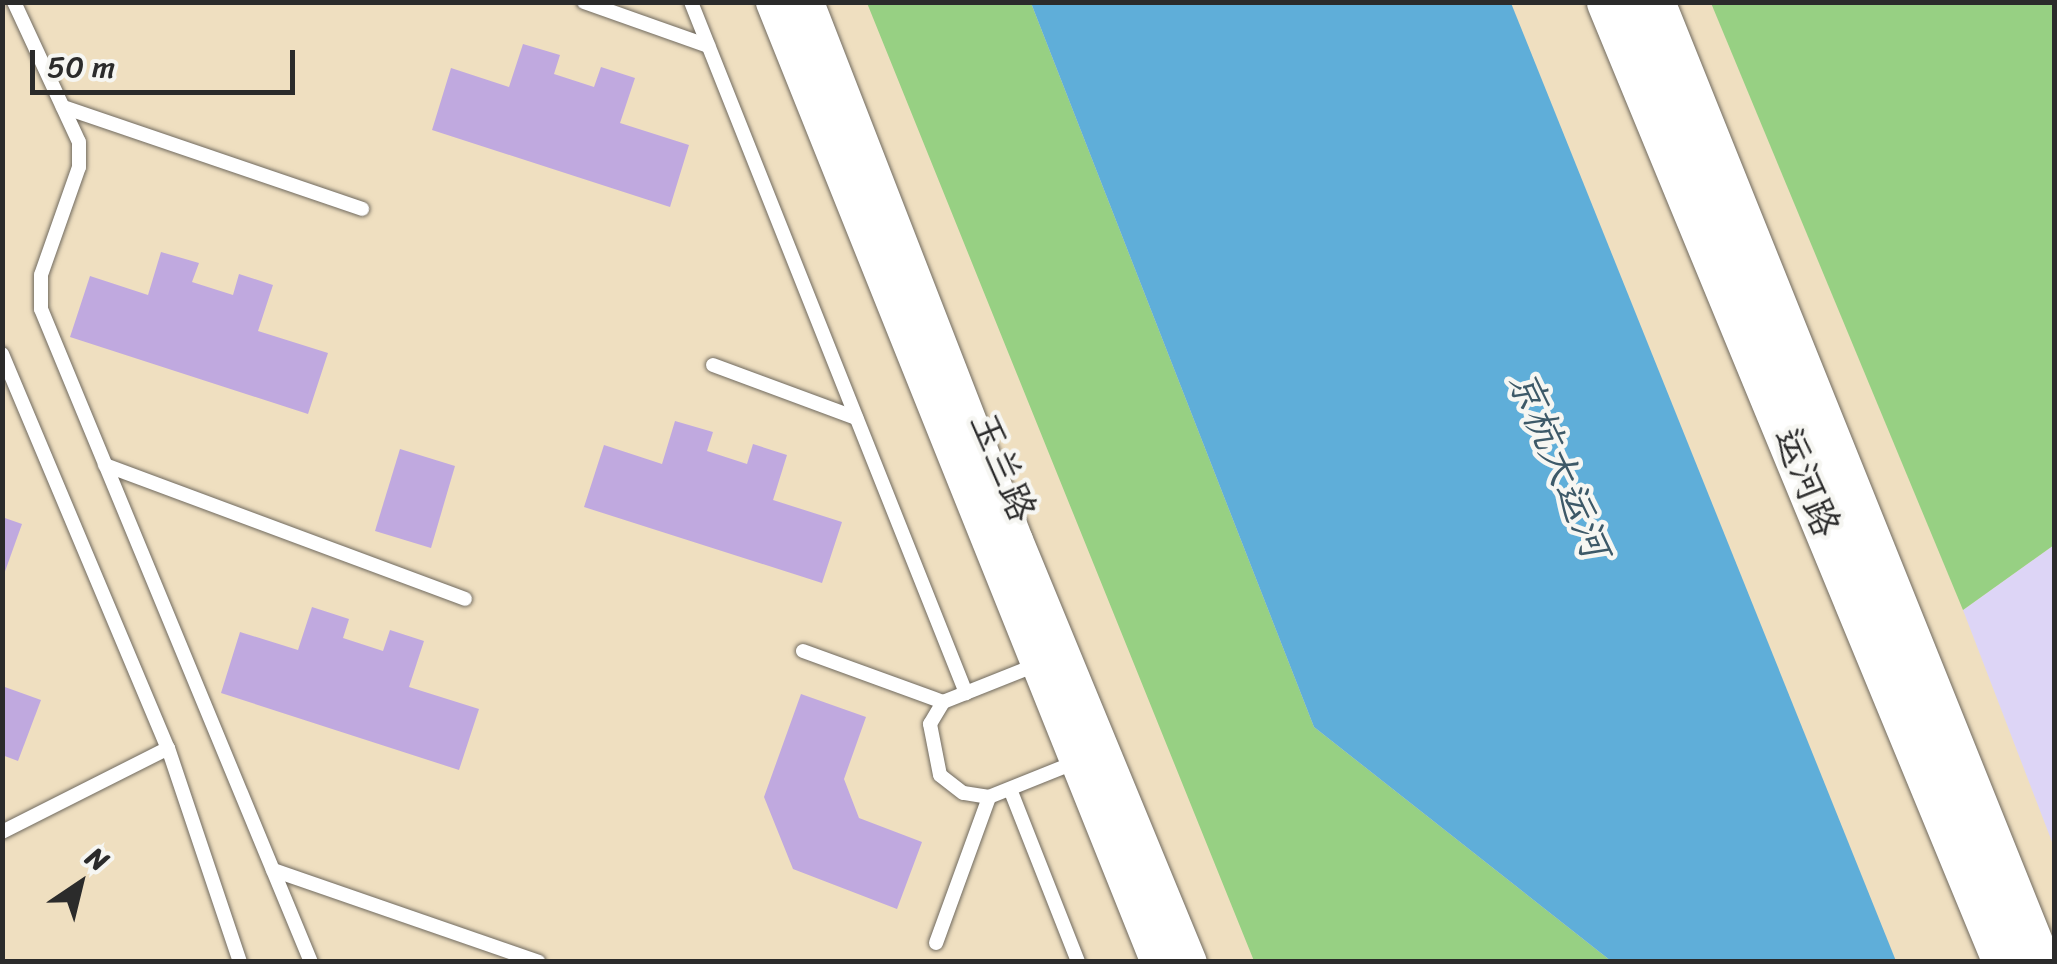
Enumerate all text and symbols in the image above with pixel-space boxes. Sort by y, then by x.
scale bar [35,30,300,92]
text: 50 m [47,40,115,94]
water label: 京杭大运河 [1498,363,1620,565]
street label: 玉兰路 [961,406,1045,528]
street label: 运河路 [1765,421,1849,543]
text: N [75,833,119,885]
north arrow [30,834,130,934]

